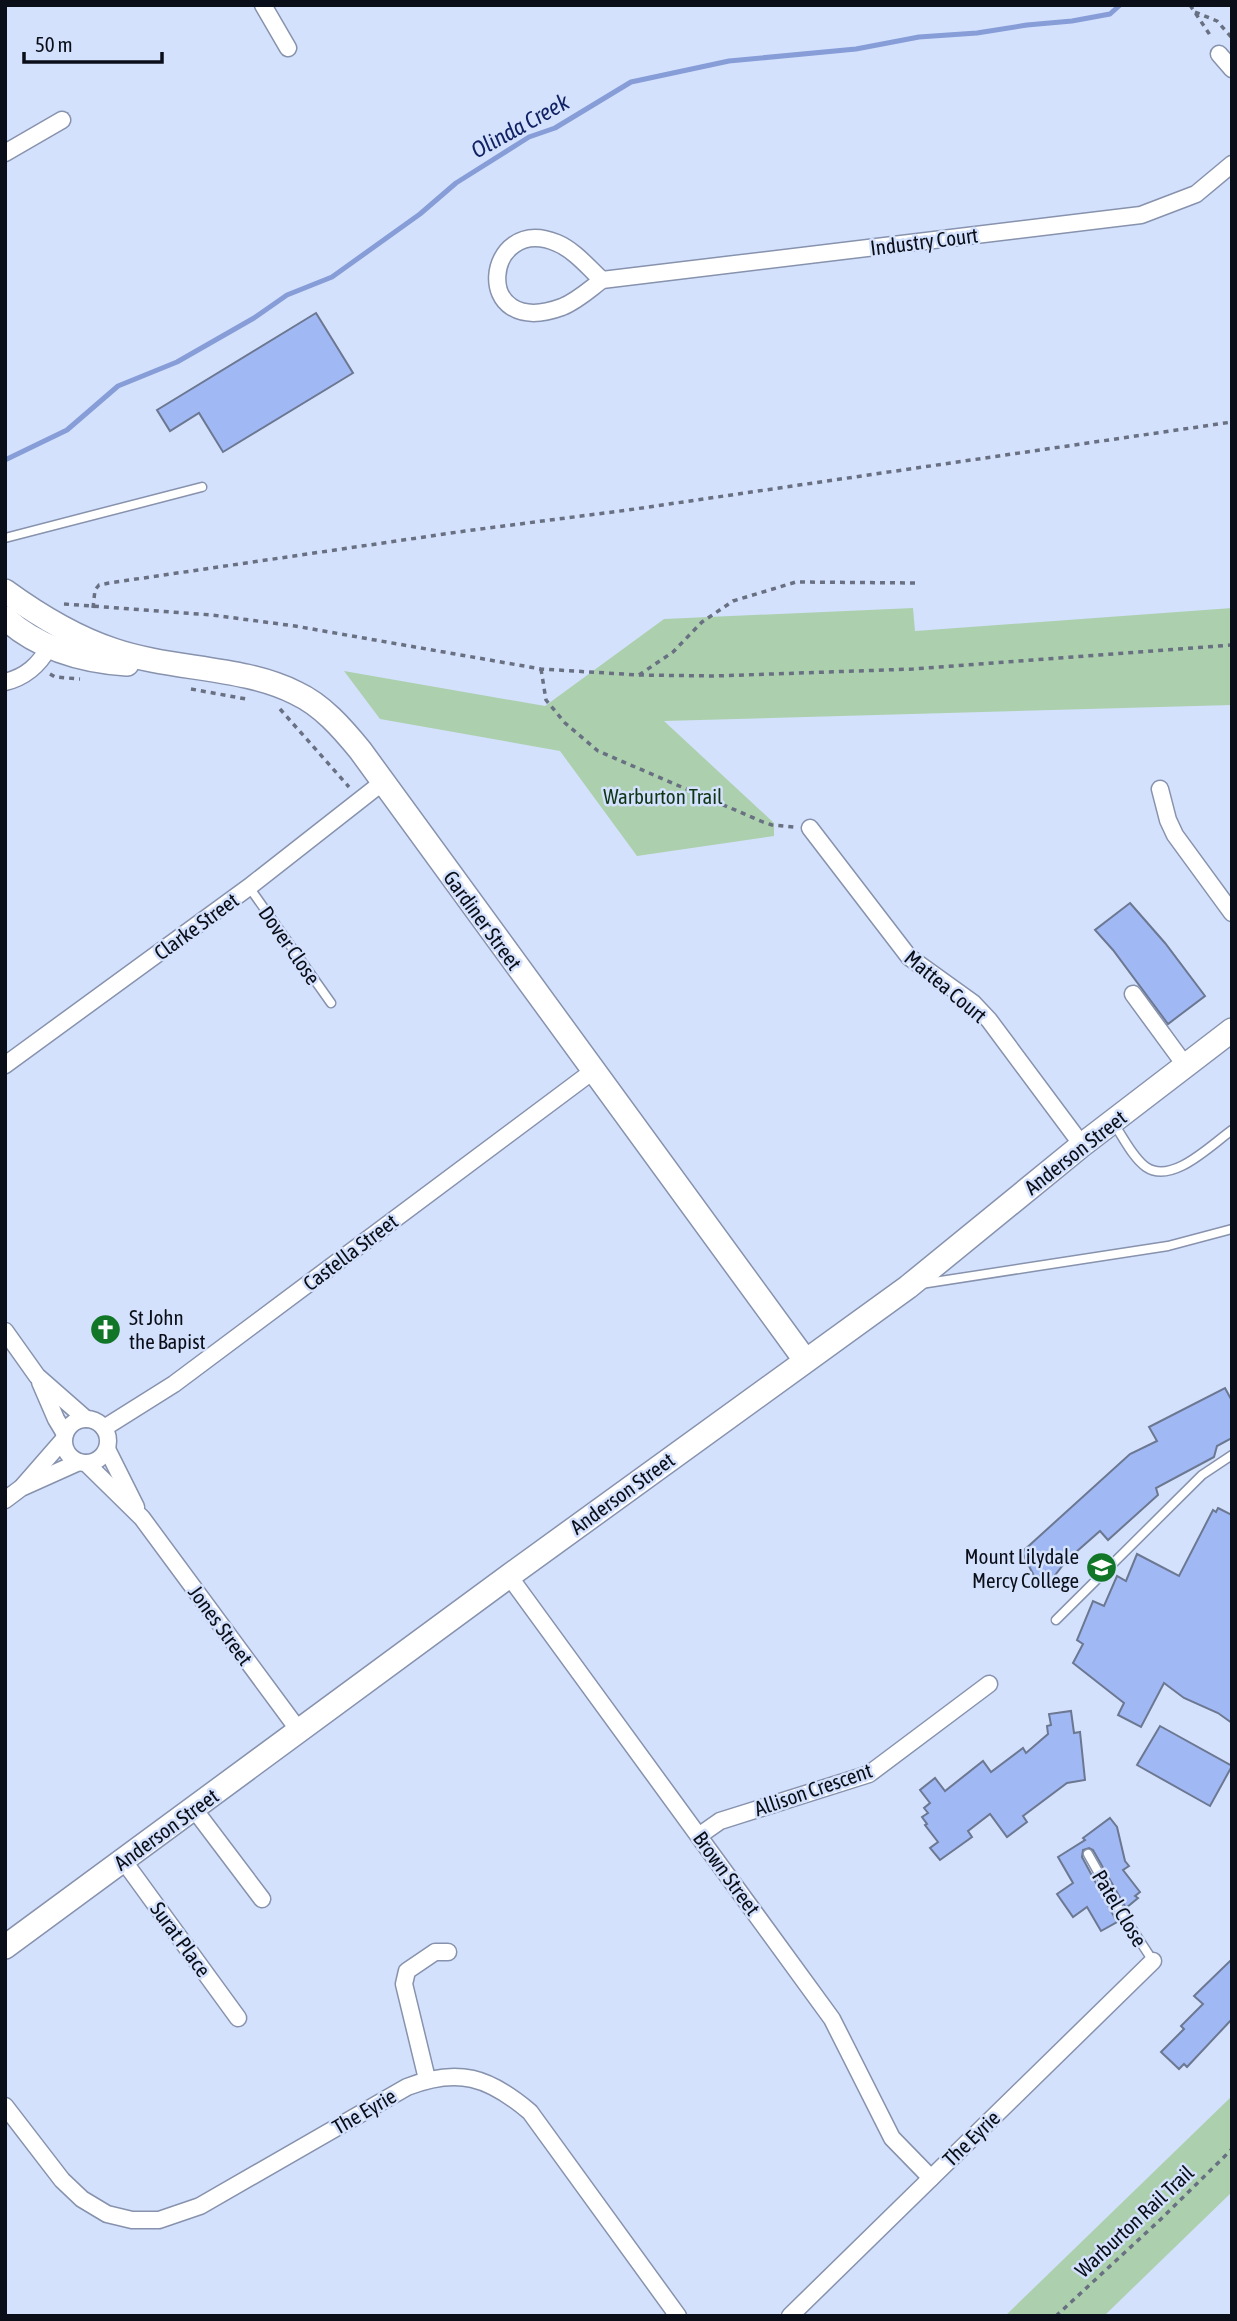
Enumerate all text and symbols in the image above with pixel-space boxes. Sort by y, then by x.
scale bar [24,21,163,65]
text: 50 m [35,32,73,56]
water label: Olinda Creek [467,88,574,163]
street label: Industry Court [869,222,979,260]
park label: Warburton Trail [603,784,723,808]
street label: Gardiner Street [439,866,527,974]
street label: Clarke Street [149,887,243,965]
street label: Dover Close [254,901,326,989]
street label: Mattea Court [900,945,992,1027]
street label: Anderson Street [1019,1105,1131,1199]
street label: Castella Street [298,1209,402,1295]
place label: St John the Bapist [129,1305,206,1353]
church icon: St John the Bapist [89,1312,123,1346]
street label: Anderson Street [565,1447,679,1539]
place label: Mount Lilydale Mercy College [964,1544,1079,1592]
school or university icon: Mount Lilydale Mercy College [1085,1551,1119,1585]
street label: Jones Street [184,1580,258,1670]
street label: Allison Crescent [751,1758,875,1820]
street label: Anderson Street [109,1783,223,1875]
street label: Brown Street [689,1827,765,1919]
street label: Patel Close [1088,1865,1152,1951]
street label: Surat Place [146,1897,216,1981]
street label: The Eyrie [328,2083,400,2139]
street label: The Eyrie [938,2105,1004,2171]
street label: Warburton Rail Trail [1070,2160,1198,2282]

